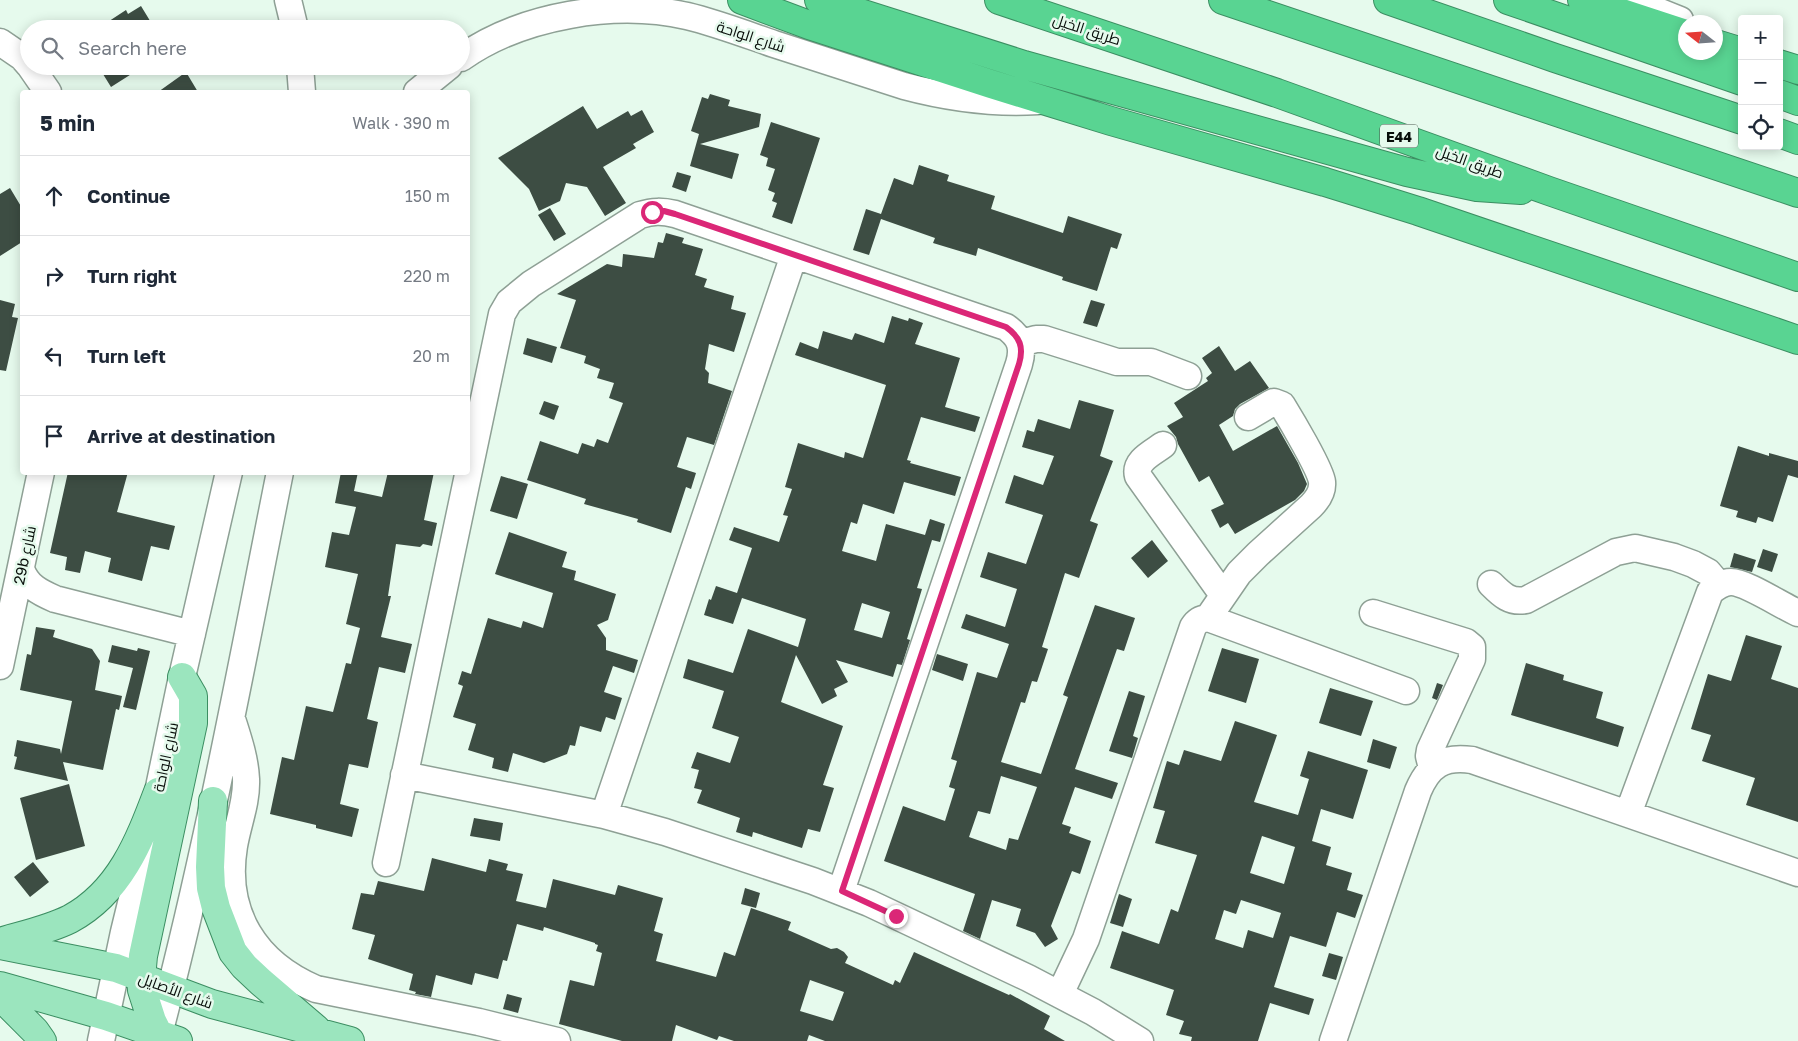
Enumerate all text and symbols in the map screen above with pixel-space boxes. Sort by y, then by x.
street label: طريق الخيل [1050,10,1123,50]
north arrow [1678,15,1723,60]
map controls [1738,15,1783,150]
button: + [1738,15,1783,60]
street label: شارع الواحة [714,17,787,58]
search box [20,20,470,75]
icon: search [38,34,66,62]
text: Search here [78,36,187,59]
button: − [1738,60,1783,105]
button: locate [1738,105,1783,150]
text: 5 min [40,110,95,136]
text: Walk · 390 m [352,113,450,133]
road number: E44 [1380,124,1418,148]
street label: طريق الخيل [1433,141,1506,183]
icon: ahead [40,182,68,210]
text: Continue [87,184,170,207]
text: 150 m [405,186,450,206]
route start [641,201,664,224]
icon: right [40,262,68,290]
text: Turn right [87,264,177,287]
text: 220 m [403,266,450,286]
icon: left [40,342,68,370]
text: Turn left [87,344,166,367]
text: 20 m [413,346,450,366]
icon: arrive [40,422,68,450]
text: Arrive at destination [87,424,275,447]
street label: 29b شارع [9,524,42,587]
street label: شارع الواحة [149,721,184,794]
route end [885,905,908,928]
street label: شارع الأصايل [135,968,216,1015]

